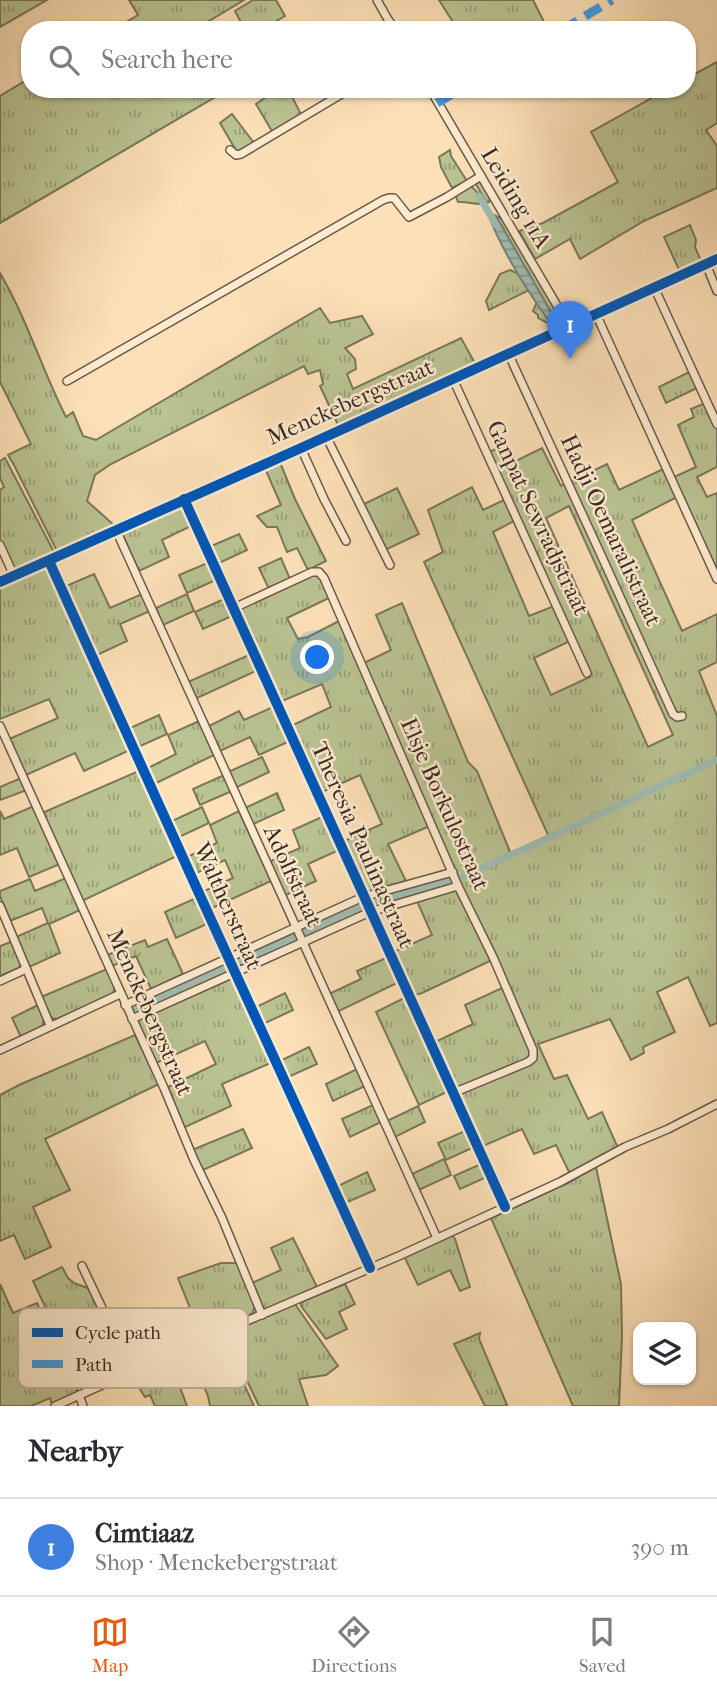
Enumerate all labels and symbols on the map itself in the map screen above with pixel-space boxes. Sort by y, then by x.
street label: Leiding 11A [475,143,557,254]
pin: 1 [547,301,593,359]
street label: Menckebergstraat [262,353,438,451]
street label: Ganpat Sewradjstraat [481,416,595,620]
street label: Hadji Oemaralistraat [555,430,667,630]
your location [300,640,334,674]
street label: Elsje Borkulostraat [395,714,495,894]
street label: Theresia Paulinastraat [305,738,421,952]
street label: Adolfstraat [257,820,328,931]
street label: Waltherstraat [188,837,268,974]
street label: Menckebergstraat [101,924,199,1100]
legend [18,1308,248,1388]
text: Cycle path [75,1322,161,1344]
text: Path [75,1354,113,1376]

